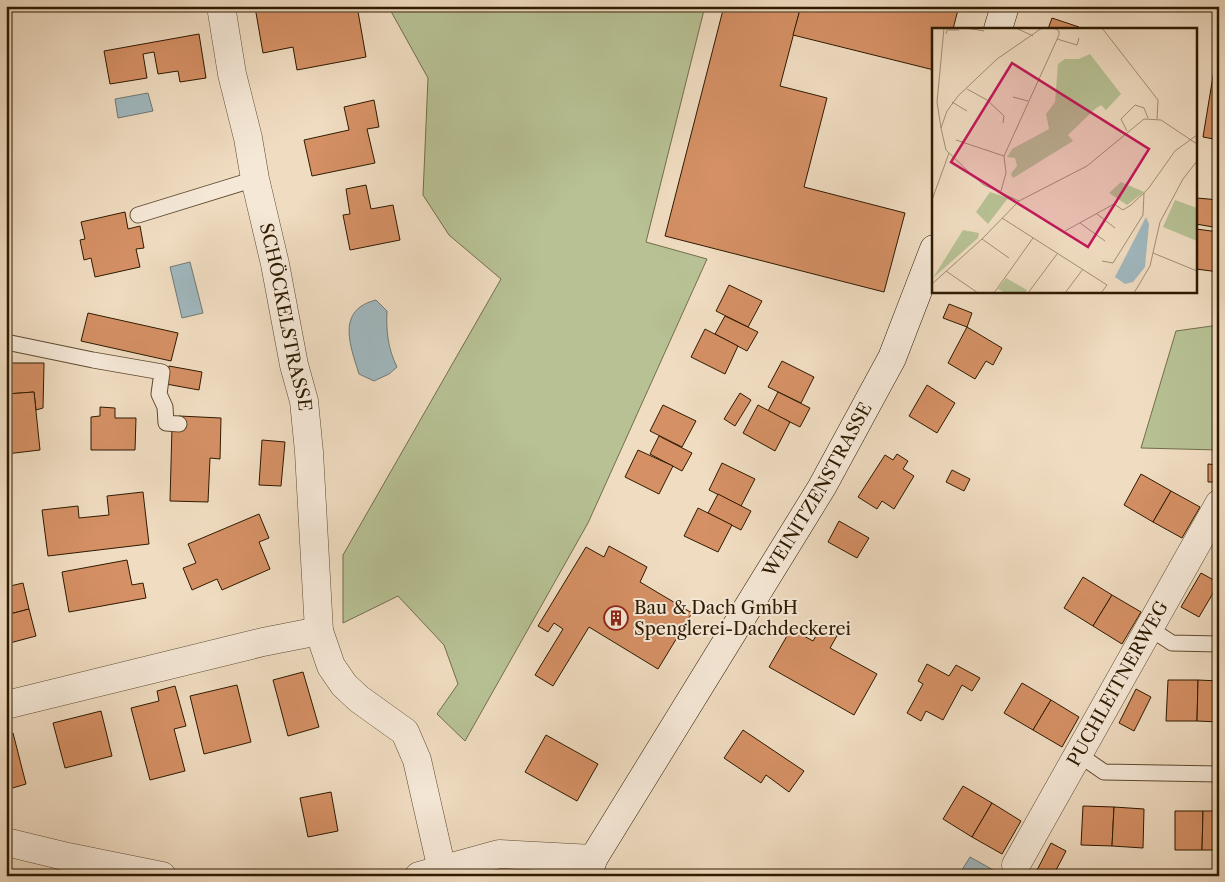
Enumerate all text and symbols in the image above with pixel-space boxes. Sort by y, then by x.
inset map [932,28,1198,292]
street label: SCHÖCKELSTRASSE [255,221,316,412]
street label: WEINITZENSTRASSE [758,399,877,582]
place label: Bau & Dach GmbH Spenglerei-Dachdeckerei [634,597,852,640]
street label: PUCHLEITNERWEG [1063,597,1173,770]
building icon: Bau & Dach GmbH Spenglerei-Dachdeckerei [603,605,629,631]

